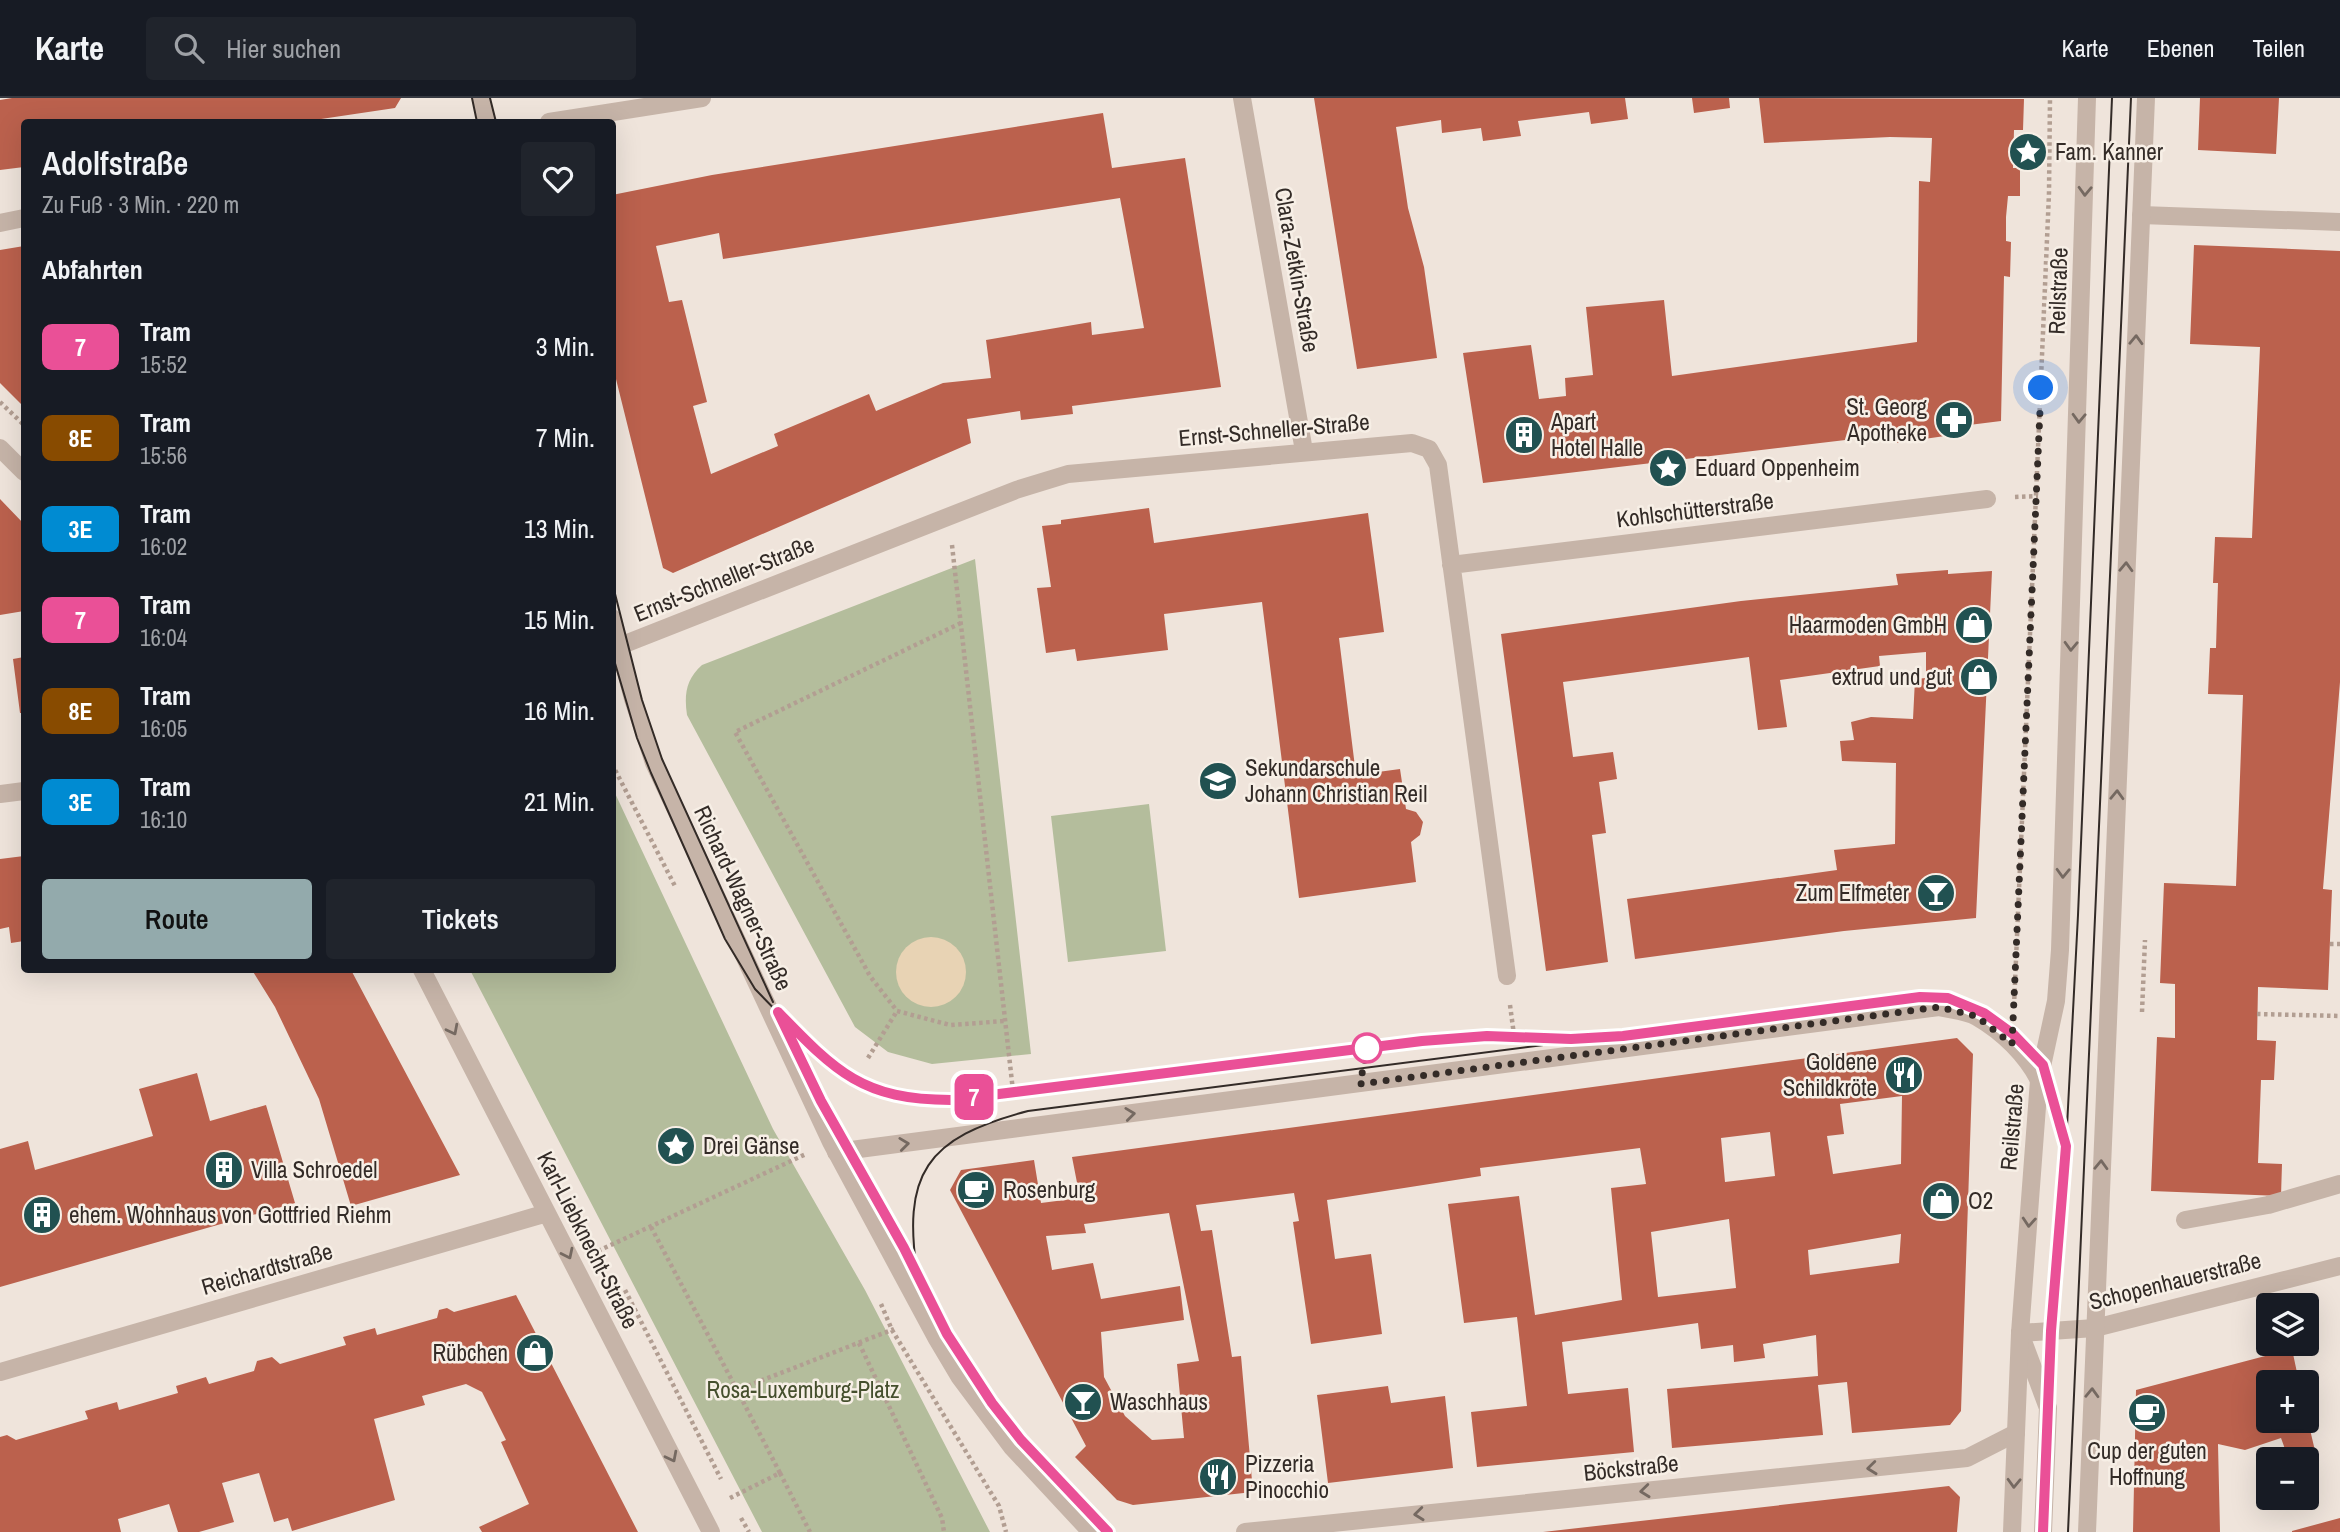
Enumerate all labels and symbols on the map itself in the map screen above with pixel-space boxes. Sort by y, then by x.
place icon: Fam. Kanner [2007,131,2049,173]
place label: Fam. Kanner [2055,136,2164,167]
street label: Clara-Zetkin-Straße [1268,185,1327,355]
one-way arrow [2077,186,2093,196]
street label: Reilstraße [2040,247,2075,335]
one-way arrow [2128,334,2143,345]
your location [2023,370,2058,405]
place label: St. Georg Apotheke [1846,391,1928,448]
pharmacy icon: St. Georg Apotheke [1933,399,1975,441]
street label: Ernst-Schneller-Straße [1177,406,1371,453]
place label: Apart Hotel Halle [1550,406,1643,463]
one-way arrow [2071,413,2087,424]
building icon: Apart Hotel Halle [1503,414,1545,456]
place icon: Eduard Oppenheim [1647,447,1689,489]
place label: Eduard Oppenheim [1695,452,1860,483]
street label: Kohlschütterstraße [1614,484,1775,535]
street label: Ernst-Schneller-Straße [629,528,819,629]
one-way arrow [2119,561,2134,572]
shop icon: Haarmoden GmbH [1953,604,1995,646]
place label: Haarmoden GmbH [1789,609,1947,640]
one-way arrow [2064,640,2079,651]
shop icon: extrud und gut [1958,656,2000,698]
place label: extrud und gut [1831,661,1952,692]
place label: Sekundarschule Johann Christian Reil [1245,752,1427,809]
school or university icon: Sekundarschule Johann Christian Reil [1197,760,1239,802]
one-way arrow [2109,789,2124,800]
street label: Richard-Wagner-Straße [687,800,800,995]
one-way arrow [2055,868,2070,879]
bar icon: Zum Elfmeter [1915,872,1957,914]
place label: Zum Elfmeter [1796,877,1910,908]
one-way arrow [445,1023,458,1035]
unlabelled marker [1352,1033,1382,1063]
place label: Goldene Schildkröte [1783,1046,1877,1103]
restaurant icon: Goldene Schildkröte [1883,1054,1925,1096]
line badge: 7 [951,1074,997,1120]
street label: Reilstraße [1992,1082,2031,1172]
one-way arrow [1124,1107,1135,1122]
place icon: Drei Gänse [655,1125,697,1167]
place label: Drei Gänse [703,1130,799,1161]
one-way arrow [898,1136,910,1151]
street label: Karl-Liebknecht-Straße [530,1146,647,1334]
building icon: Villa Schroedel [203,1149,245,1191]
place label: Villa Schroedel [251,1154,378,1185]
one-way arrow [2094,1160,2109,1171]
cafe icon: Rosenburg [955,1169,997,1211]
place label: Rosenburg [1003,1174,1096,1205]
shop icon: O2 [1920,1180,1962,1222]
place label: O2 [1968,1185,1993,1216]
building icon: ehem. Wohnhaus von Gottfried Riehm [21,1194,63,1236]
place label: ehem. Wohnhaus von Gottfried Riehm [69,1199,392,1230]
one-way arrow [2022,1217,2037,1228]
street label: Reichardtstraße [198,1235,336,1302]
street label: Schopenhauerstraße [2086,1244,2264,1317]
one-way arrow [559,1247,573,1259]
shop icon: Rübchen [514,1332,556,1374]
place label: Rübchen [433,1337,508,1368]
park label: Rosa-Luxemburg-Platz [707,1374,899,1405]
bar icon: Waschhaus [1062,1381,1104,1423]
place label: Waschhaus [1110,1386,1208,1417]
one-way arrow [2085,1387,2100,1398]
cafe icon: Cup der guten Hoffnung [2126,1392,2168,1434]
place label: Cup der guten Hoffnung [2087,1435,2207,1492]
street label: Böckstraße [1582,1447,1680,1488]
place label: Pizzeria Pinocchio [1245,1448,1329,1505]
one-way arrow [663,1450,677,1462]
restaurant icon: Pizzeria Pinocchio [1197,1456,1239,1498]
one-way arrow [1866,1460,1877,1475]
one-way arrow [2006,1477,2021,1488]
one-way arrow [1639,1483,1650,1498]
one-way arrow [1413,1506,1424,1521]

